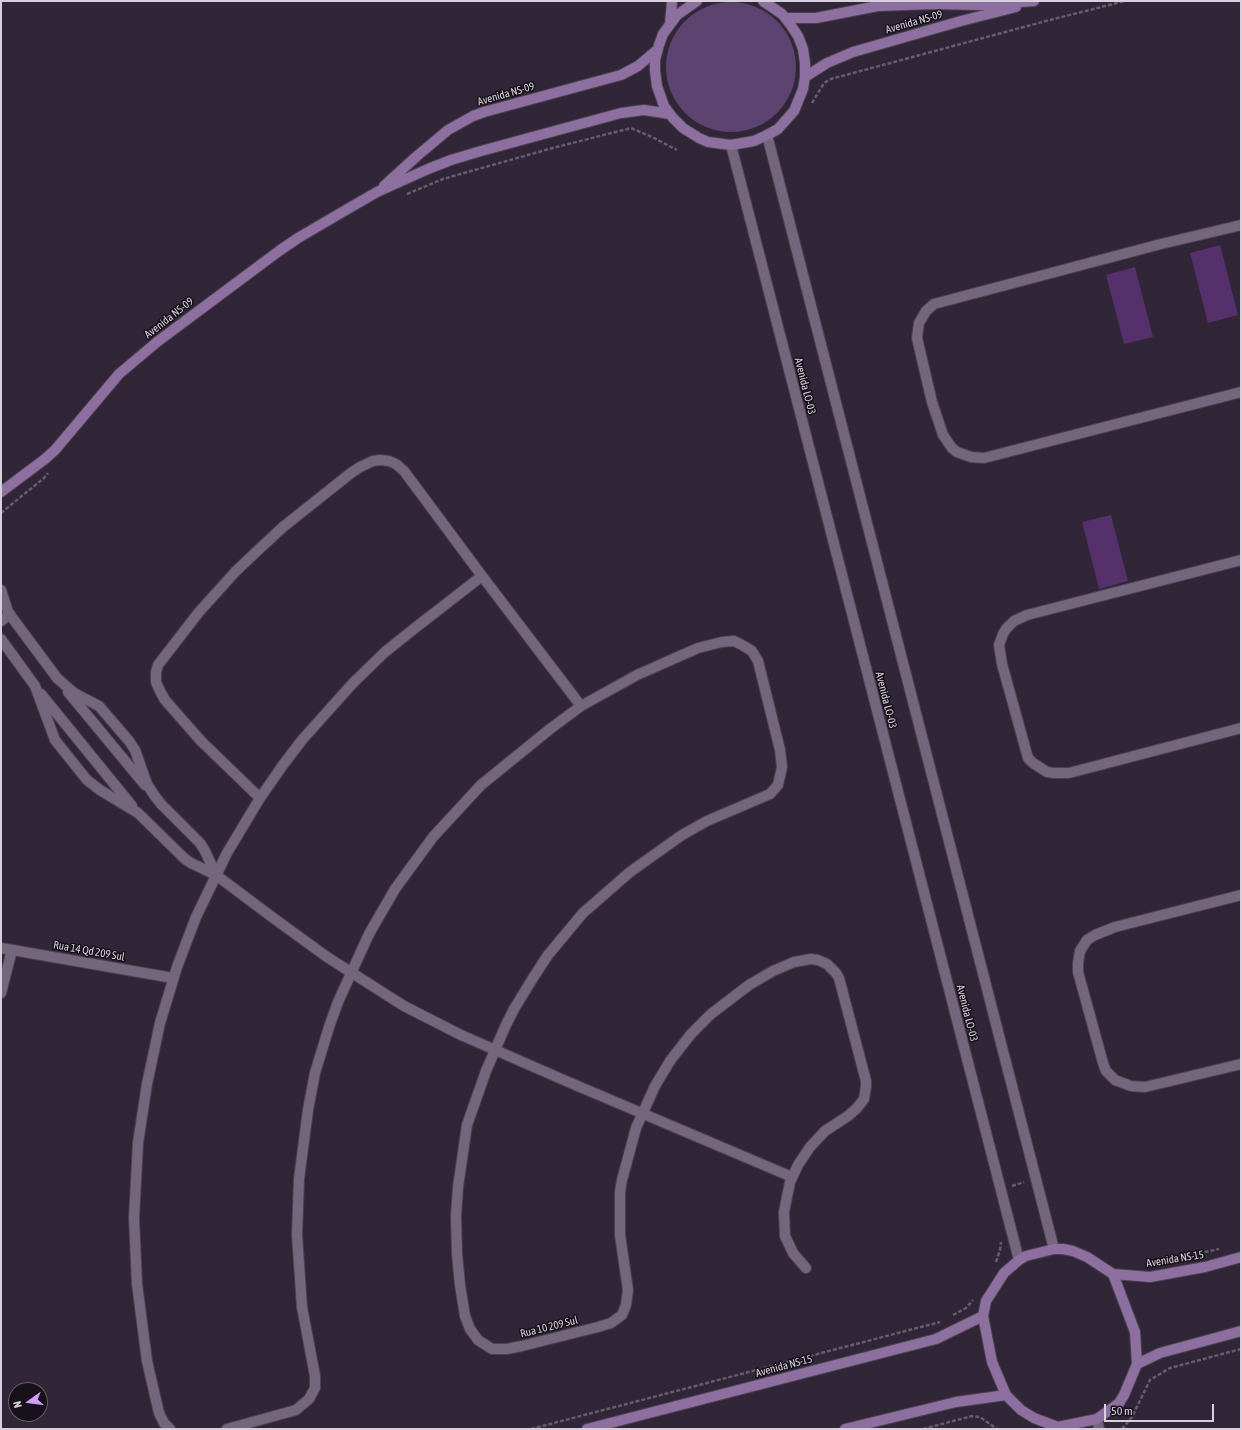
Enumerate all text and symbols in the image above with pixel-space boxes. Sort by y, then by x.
street label: Avenida NS-09 [884,8,944,36]
street label: Avenida NS-09 [476,80,536,108]
street label: Avenida NS-09 [142,295,196,341]
street label: Avenida LO-03 [792,356,818,416]
street label: Avenida LO-03 [873,670,899,730]
street label: Rua 14 Qd 209 Sul [52,938,126,964]
street label: Avenida LO-03 [954,983,980,1043]
street label: Avenida NS-15 [1145,1248,1205,1270]
street label: Rua 10 209 Sul [519,1313,579,1341]
street label: Avenida NS-15 [754,1352,814,1380]
north arrow [8,1382,48,1422]
scale bar [1106,1396,1216,1422]
text: N [11,1400,24,1409]
text: 50 m [1111,1404,1133,1418]

